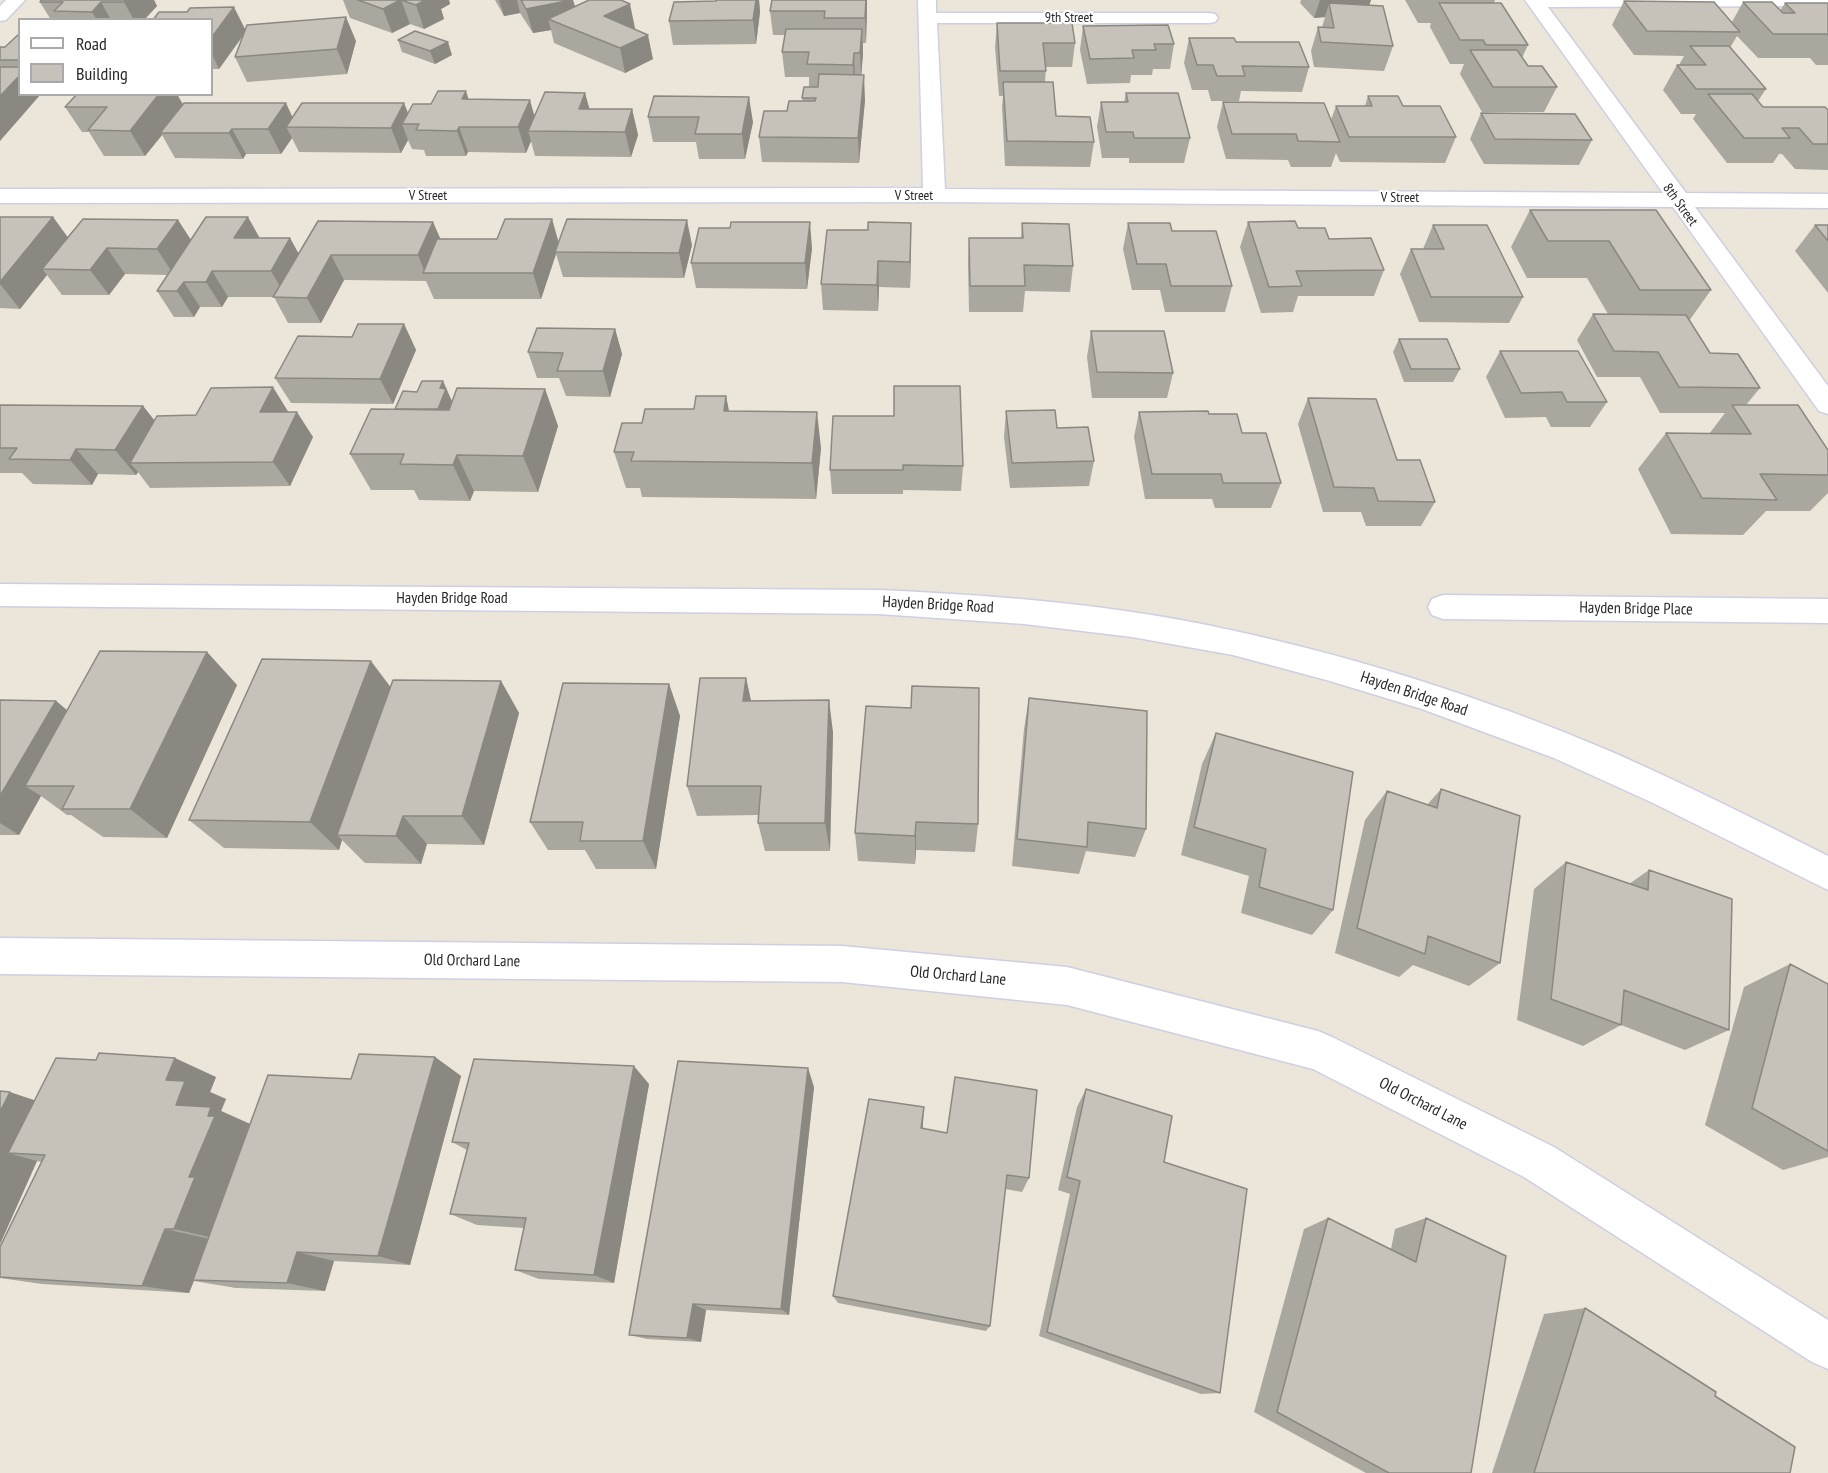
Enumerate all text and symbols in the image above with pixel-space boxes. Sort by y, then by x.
street label: 9th Street [1045,10,1093,26]
legend [18,18,213,96]
text: Road [76,32,107,55]
text: Building [76,62,128,85]
street label: 8th Street [1659,181,1701,229]
street label: V Street [409,188,447,204]
street label: V Street [895,188,933,204]
street label: V Street [1381,190,1419,206]
street label: Hayden Bridge Road [396,588,508,608]
street label: Hayden Bridge Road [882,592,994,618]
street label: Hayden Bridge Place [1579,598,1693,620]
street label: Hayden Bridge Road [1358,668,1470,720]
street label: Old Orchard Lane [424,951,520,971]
street label: Old Orchard Lane [909,962,1007,990]
street label: Old Orchard Lane [1376,1074,1470,1134]

